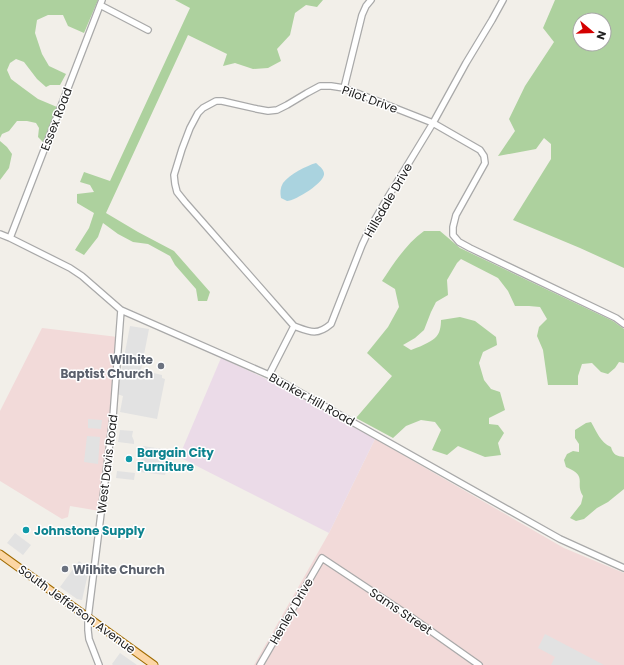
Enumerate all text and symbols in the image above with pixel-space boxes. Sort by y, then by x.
north arrow [572,12,612,52]
text: N [593,29,610,42]
street label: Pilot Drive [340,81,400,117]
street label: Essex Road [36,85,76,153]
street label: Hillsdale Drive [360,160,416,240]
place label: Wilhite Baptist Church [60,351,154,382]
marker: Wilhite Baptist Church [156,361,166,371]
street label: Bunker Hill Road [266,368,358,430]
street label: West Davis Road [92,413,122,515]
place label: Bargain City Furniture [137,444,214,475]
marker: Bargain City Furniture [124,454,134,464]
place label: Johnstone Supply [34,522,145,539]
marker: Johnstone Supply [21,525,31,535]
street label: South Jefferson Avenue [15,561,139,657]
place label: Wilhite Church [73,561,165,578]
marker: Wilhite Church [60,564,70,574]
street label: Henley Drive [265,575,317,647]
street label: Sams Street [366,584,436,638]

